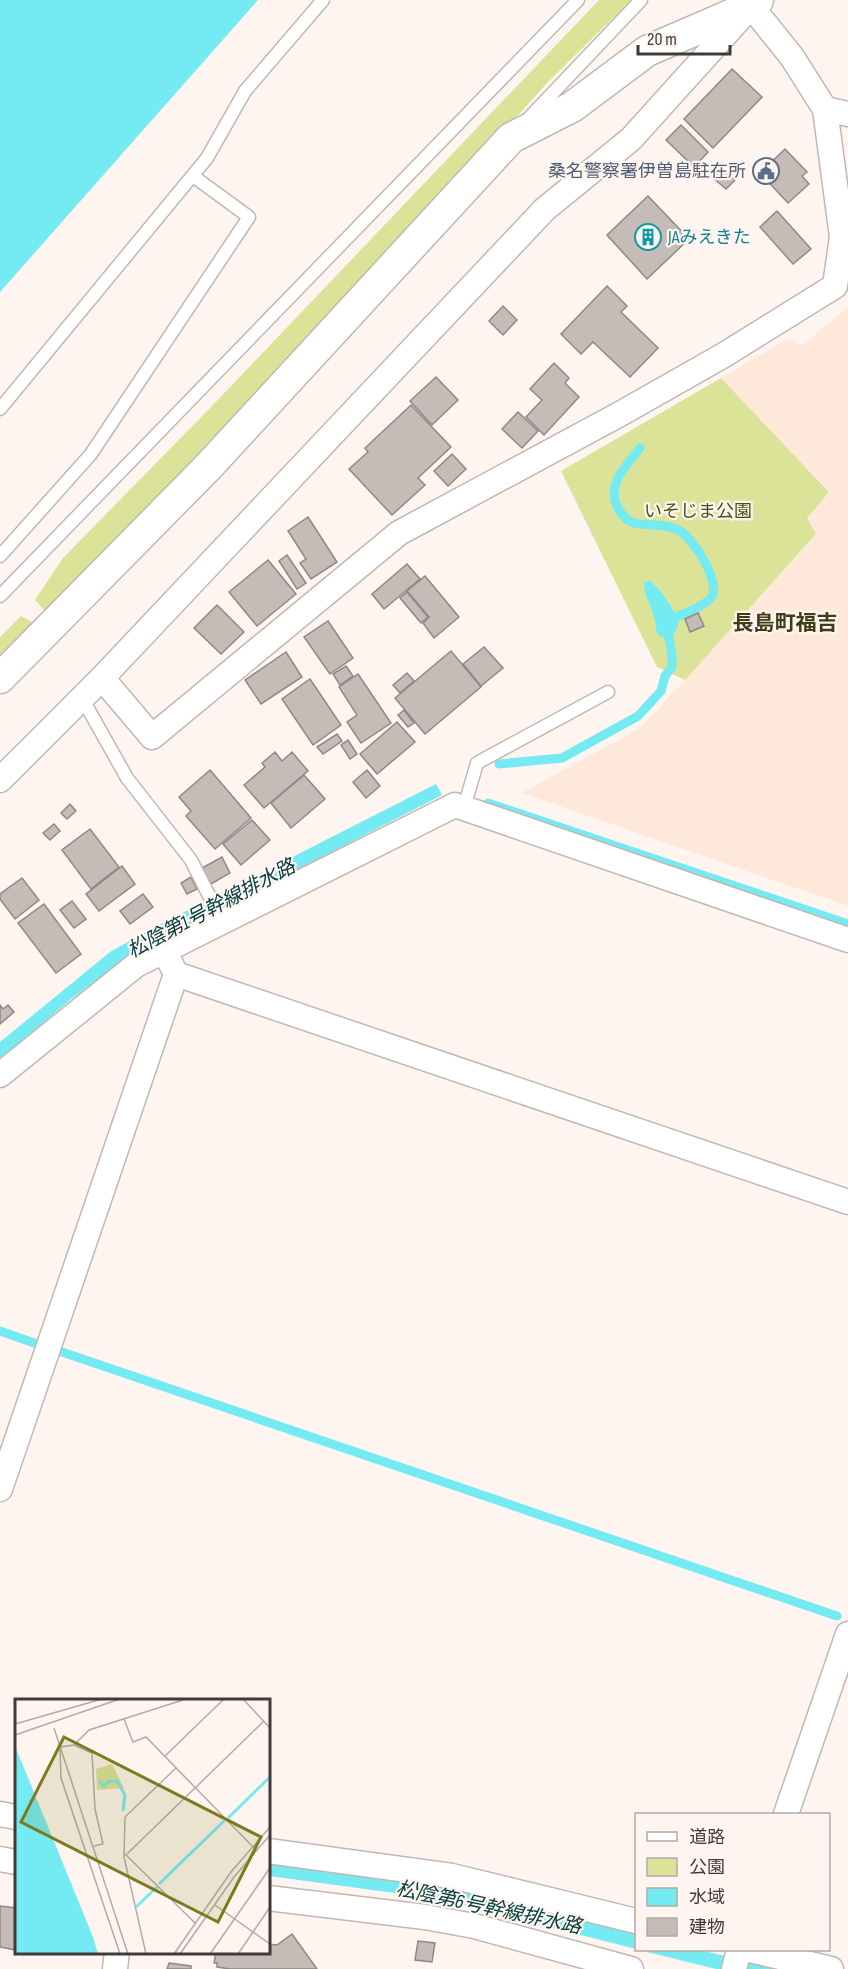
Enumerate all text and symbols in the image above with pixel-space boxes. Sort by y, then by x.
scale bar [638,18,730,56]
text: 20 m [647,29,677,50]
public building icon: 桑名警察署伊曽島駐在所 [751,156,781,186]
place label: 桑名警察署伊曽島駐在所 [548,161,746,182]
building icon: JAみえきた [633,222,663,252]
place label: JAみえきた [667,227,751,248]
park label: いそじま公園 [644,501,752,522]
district label: 長島町福吉 [733,611,838,636]
water label: 松陰第1号幹線排水路 [123,853,301,963]
inset map [15,1699,270,1954]
legend [635,1813,830,1951]
text: 道路 [689,1827,725,1848]
text: 公園 [689,1857,725,1878]
water label: 松陰第6号幹線排水路 [394,1877,585,1940]
text: 水域 [689,1887,725,1908]
text: 建物 [689,1917,725,1938]

